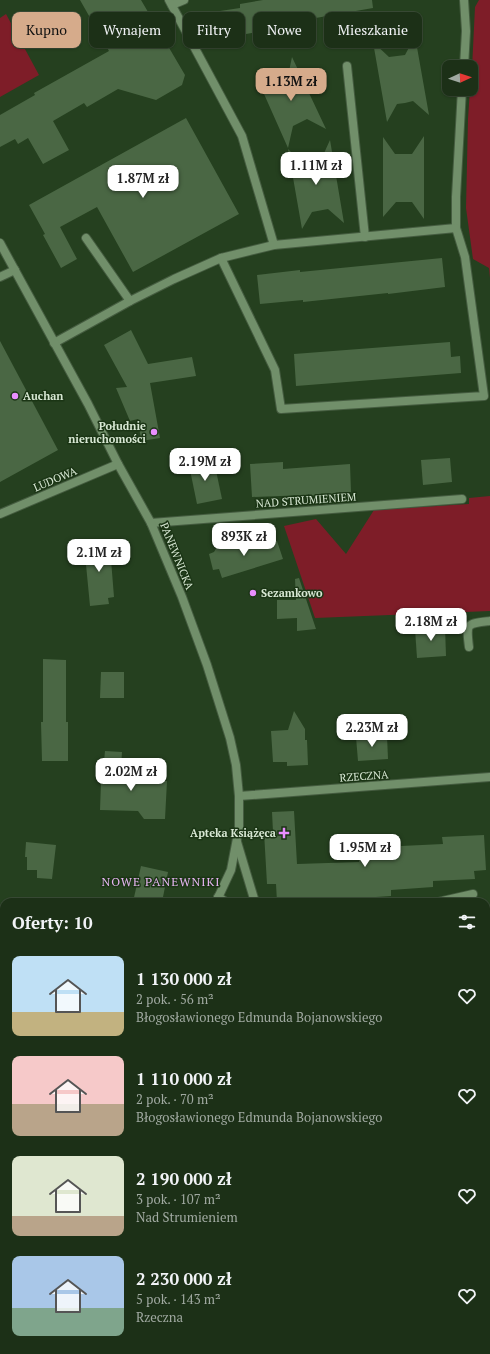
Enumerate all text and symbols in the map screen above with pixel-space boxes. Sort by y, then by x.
chip: Kupno [12,12,81,48]
chip: Wynajem [89,12,175,48]
chip: Filtry [183,12,245,48]
chip: Nowe [253,12,316,48]
chip: Mieszkanie [324,12,422,48]
north arrow [442,60,478,96]
map controls [442,60,478,96]
pin: 1.13M zł [250,68,332,102]
text: 1.13M zł [265,72,317,90]
pin: 1.11M zł [275,152,357,186]
text: 1.11M zł [290,156,342,174]
pin: 1.87M zł [102,165,184,199]
text: 1.87M zł [117,169,169,187]
place label: Auchan [23,389,63,403]
marker: Auchan [10,391,20,401]
place label: Południe nieruchomości [68,419,146,446]
marker: Południe nieruchomości [149,427,159,437]
pin: 2.19M zł [164,448,246,482]
text: 2.19M zł [179,452,231,470]
street label: LUDOWA [31,463,79,494]
street label: NAD STRUMIENIEM [255,489,357,510]
street label: PANEWNICKA [157,520,197,592]
pin: 893K zł [207,523,281,557]
text: 893K zł [221,527,267,545]
pin: 2.1M zł [62,539,136,573]
text: 2.1M zł [76,543,122,561]
place label: Sezamkowo [261,586,323,600]
marker: Sezamkowo [248,588,258,598]
pin: 2.18M zł [390,608,472,642]
text: 2.18M zł [405,612,457,630]
pin: 2.23M zł [331,714,413,748]
text: 2.23M zł [346,718,398,736]
pin: 2.02M zł [90,758,172,792]
text: 2.02M zł [105,762,157,780]
street label: RZECZNA [339,767,390,785]
place label: Apteka Książęca [190,826,276,840]
marker: Apteka Książęca [279,828,289,838]
pin: 1.95M zł [324,834,406,868]
text: 1.95M zł [339,838,391,856]
district label: NOWE PANEWNIKI [102,874,220,889]
text: Oferty: 10 [12,911,93,934]
icon: filters [456,911,478,933]
text: 1 130 000 zł [136,967,232,990]
icon: home [44,972,92,1020]
icon: heart [456,985,478,1007]
text: 2 pok. · 56 m² [136,990,214,1008]
text: Błogosławionego Edmunda Bojanowskiego [136,1008,383,1026]
text: 1 110 000 zł [136,1067,232,1090]
icon: home [44,1072,92,1120]
icon: heart [456,1085,478,1107]
text: 2 pok. · 70 m² [136,1090,214,1108]
text: Błogosławionego Edmunda Bojanowskiego [136,1108,383,1126]
text: 2 190 000 zł [136,1167,232,1190]
icon: home [44,1172,92,1220]
icon: heart [456,1185,478,1207]
text: 3 pok. · 107 m² [136,1190,221,1208]
text: Nad Strumieniem [136,1208,238,1226]
text: 2 230 000 zł [136,1267,232,1290]
icon: home [44,1272,92,1320]
icon: heart [456,1285,478,1307]
text: 5 pok. · 143 m² [136,1290,221,1308]
text: Rzeczna [136,1308,183,1326]

